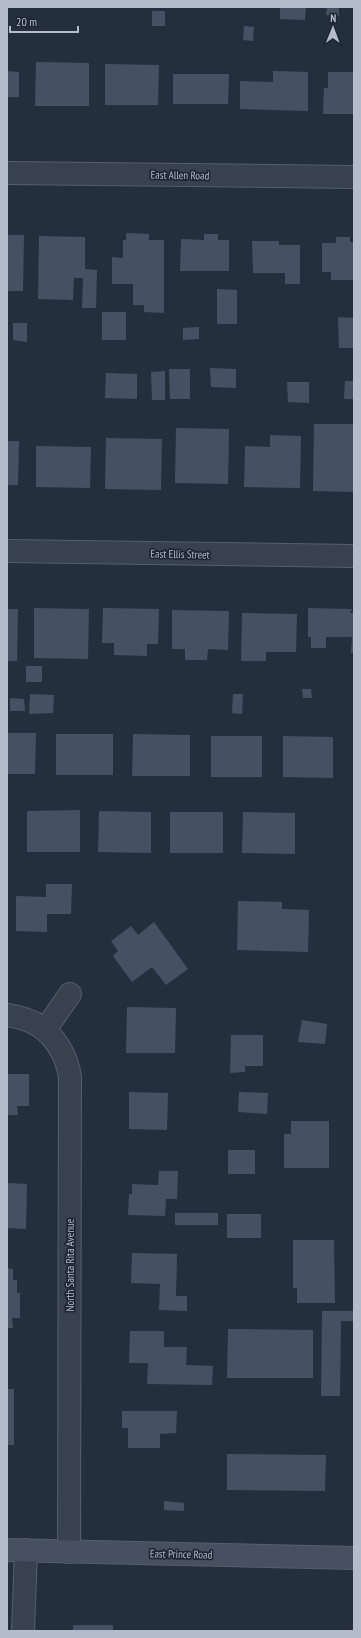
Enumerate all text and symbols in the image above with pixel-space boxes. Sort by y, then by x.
scale bar [10,8,78,34]
north arrow [313,8,353,48]
text: N [330,11,336,25]
text: 20 m [16,14,37,29]
street label: East Allen Road [151,167,210,183]
street label: East Ellis Street [150,546,210,562]
street label: North Santa Rita Avenue [63,1218,77,1311]
street label: East Prince Road [150,1546,213,1562]

